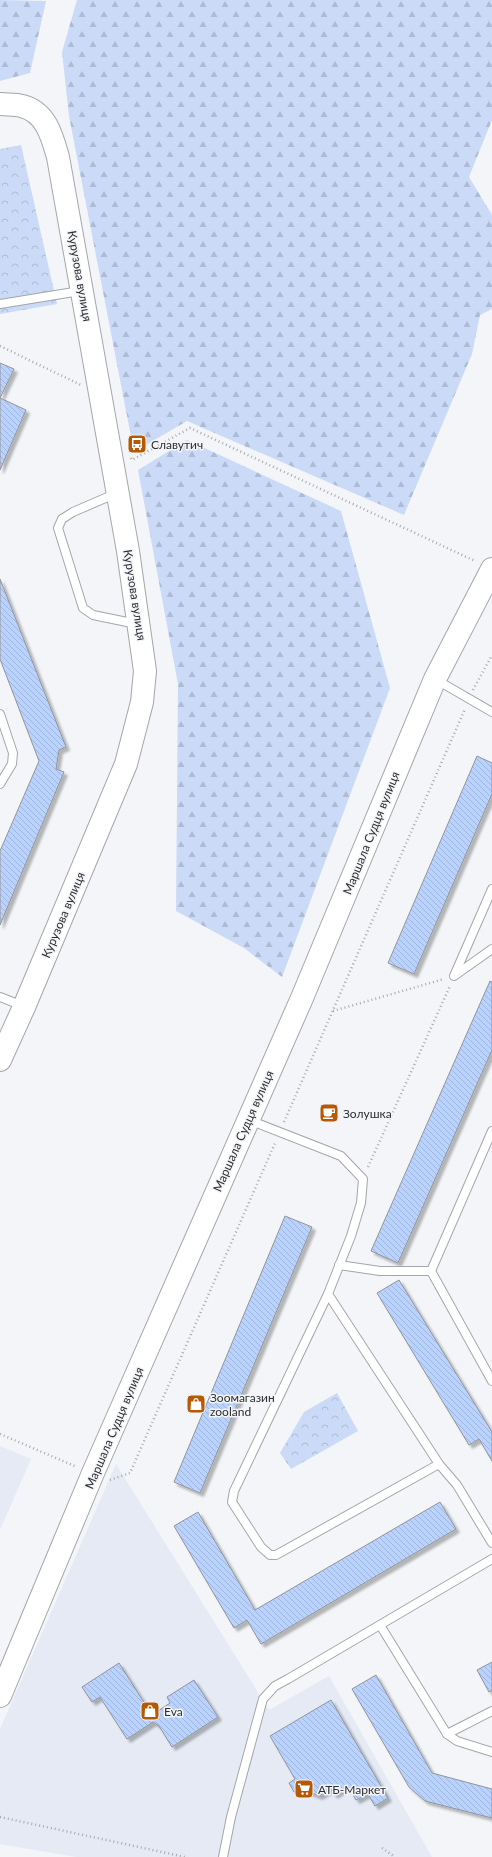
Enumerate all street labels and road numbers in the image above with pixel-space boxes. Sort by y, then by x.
street label: Курузова вулиця [65,229,95,323]
street label: Курузова вулиця [120,548,150,642]
street label: Маршала Судця вулиця [339,769,403,897]
street label: Курузова вулиця [38,870,88,960]
street label: Маршала Судця вулиця [209,1068,277,1194]
street label: Маршала Судця вулиця [81,1365,147,1491]

